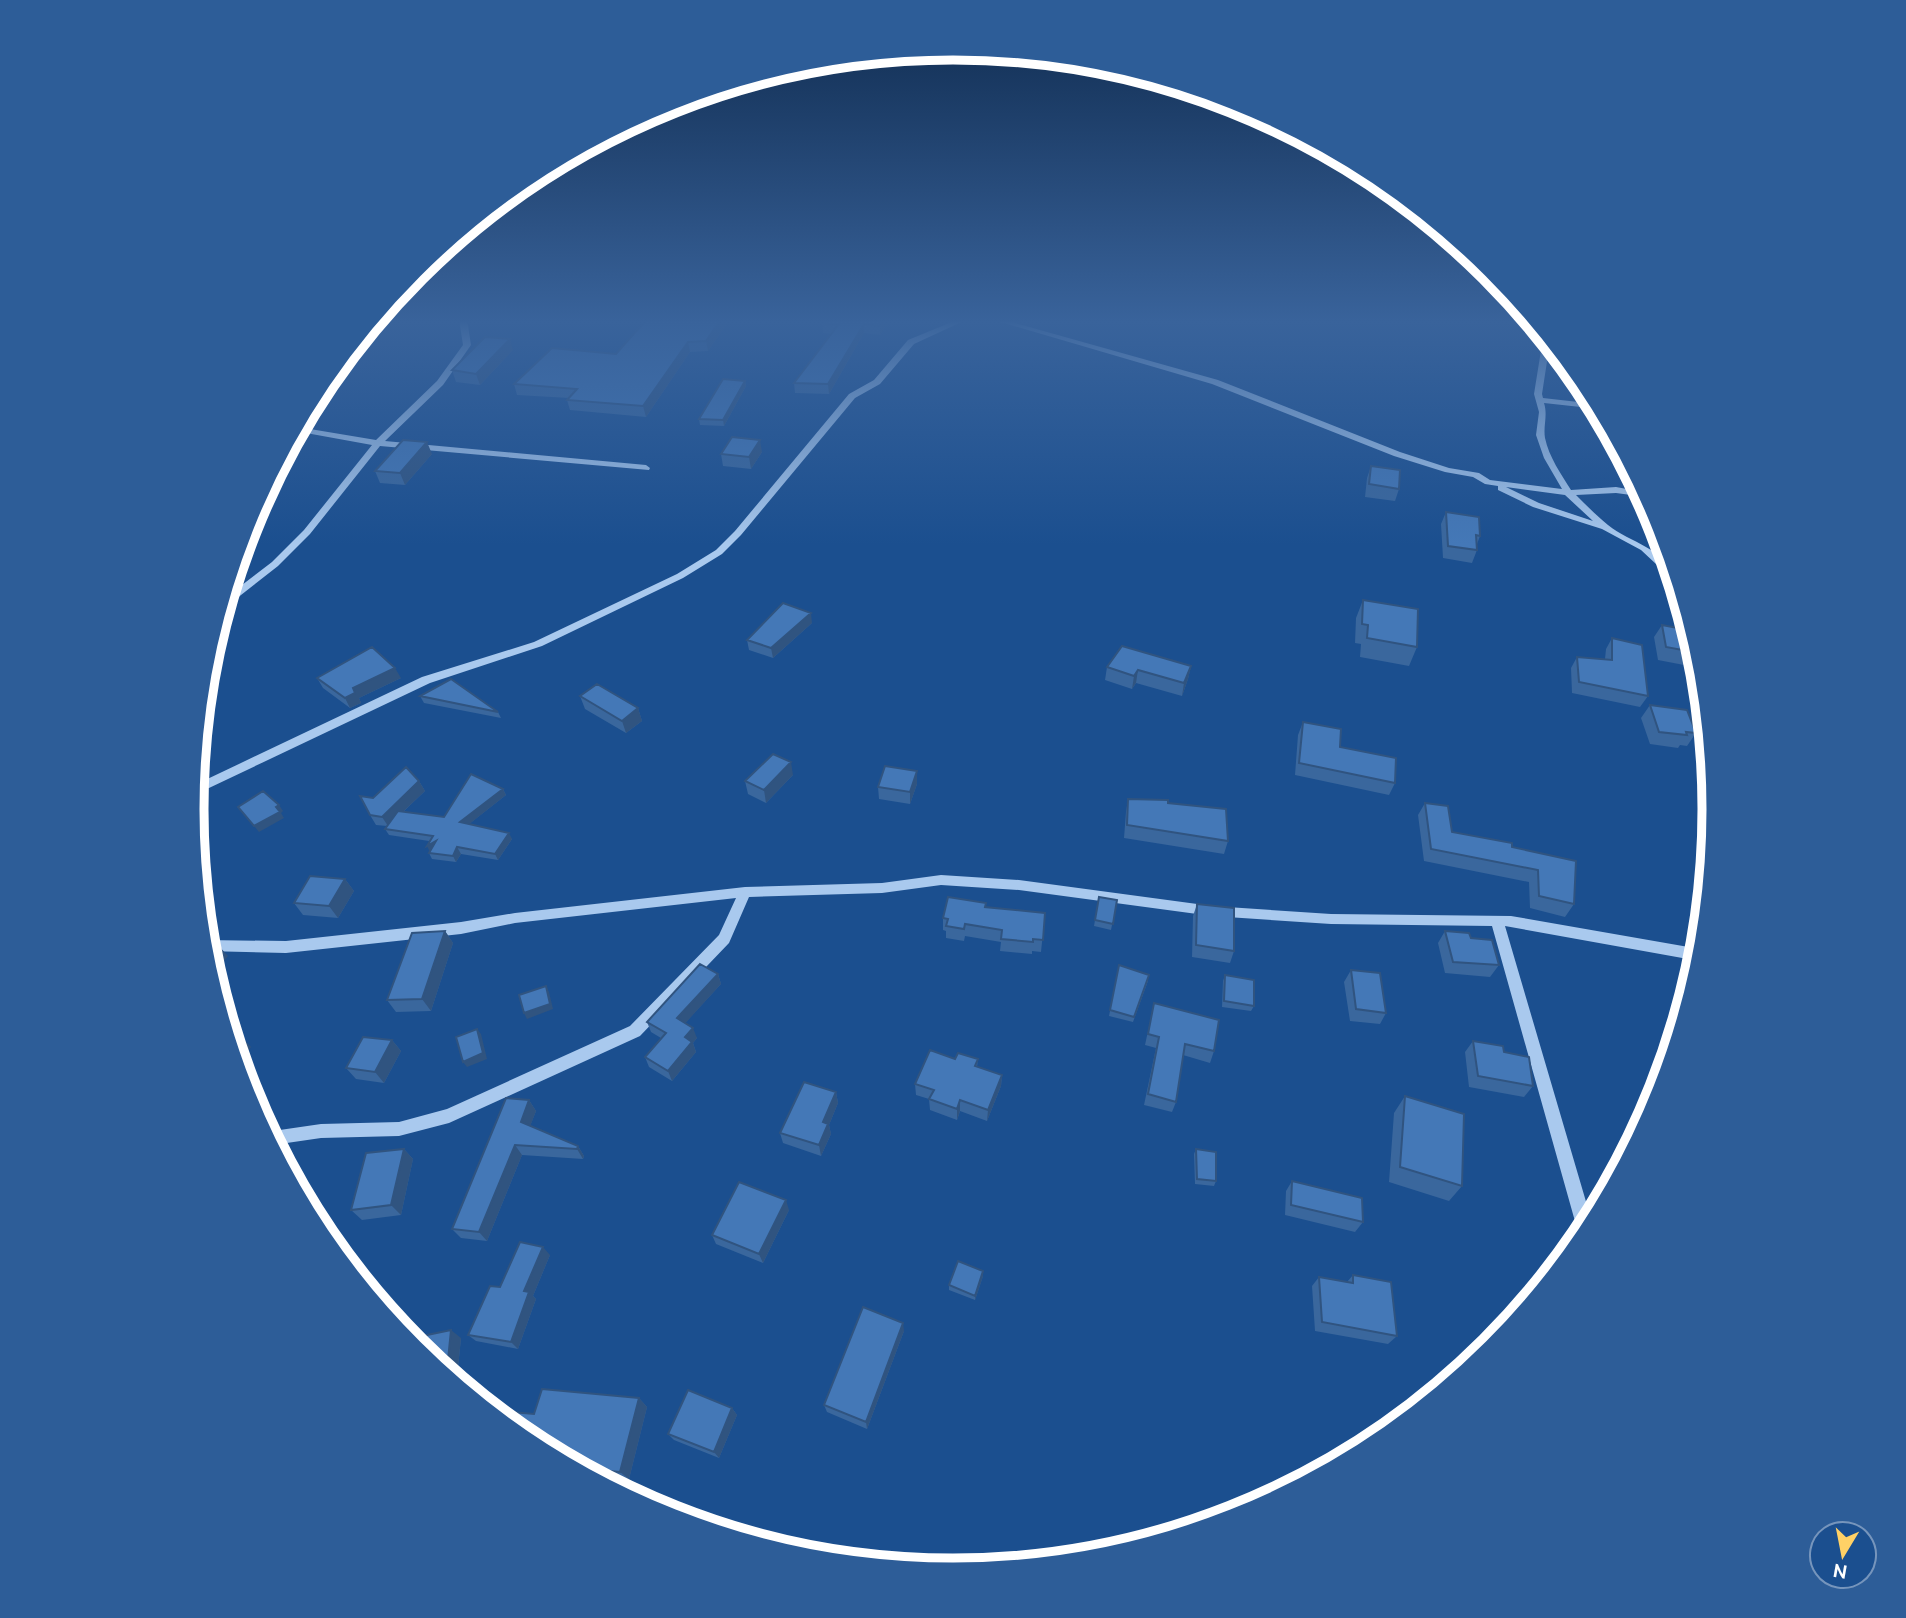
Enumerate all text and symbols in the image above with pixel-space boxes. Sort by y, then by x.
north arrow [1808,1520,1878,1590]
text: N [1831,1560,1849,1584]

